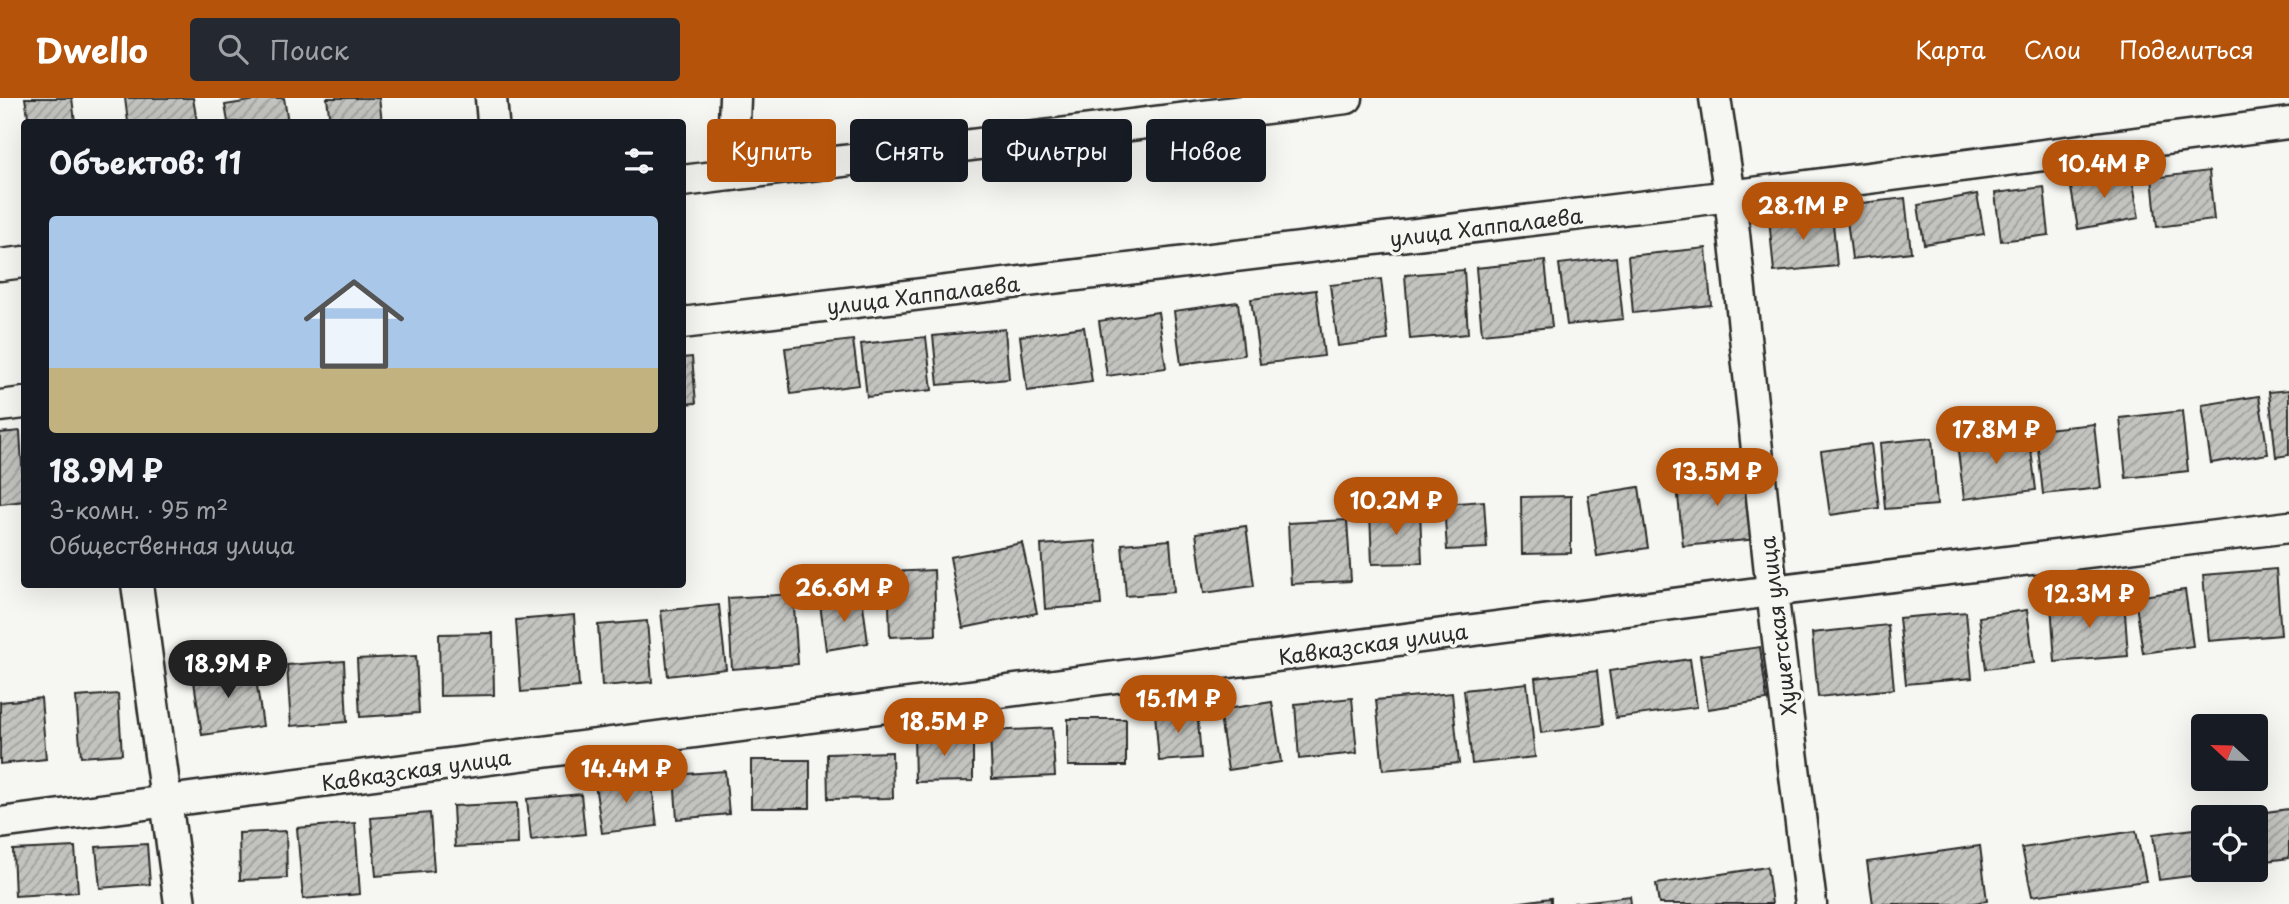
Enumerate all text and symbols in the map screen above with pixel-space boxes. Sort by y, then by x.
search box [190,18,680,81]
text: Dwello [35,24,148,74]
icon: search [214,30,252,68]
text: Поиск [270,30,349,69]
text: Карта [1915,31,1986,67]
text: Слои [2024,31,2081,67]
text: Поделиться [2119,31,2254,67]
chip: Купить [707,119,836,182]
chip: Снять [850,119,968,182]
chip: Фильтры [982,119,1132,182]
chip: Новое [1146,119,1266,182]
text: Объектов: 11 [49,139,242,184]
pin: 10.4M ₽ [2039,140,2169,200]
icon: filters [620,142,658,180]
text: 10.4M ₽ [2058,145,2150,180]
pin: 28.1M ₽ [1738,183,1868,242]
text: 28.1M ₽ [1758,187,1848,222]
street label: улица Хаппалаева [1388,198,1584,254]
icon: home [291,261,417,387]
street label: улица Хаппалаева [825,266,1021,322]
pin: 17.8M ₽ [1931,406,2061,466]
text: 17.8M ₽ [1952,411,2040,446]
text: 18.9M ₽ [49,447,163,492]
pin: 13.5M ₽ [1652,448,1782,508]
text: 13.5M ₽ [1672,453,1762,488]
pin: 10.2M ₽ [1331,478,1461,537]
text: 10.2M ₽ [1350,482,1442,517]
text: 3-комн. · 95 m² [49,492,228,527]
text: Общественная улица [49,527,294,562]
street label: Хушетская улица [1750,534,1804,717]
pin: 26.6M ₽ [779,564,909,624]
text: 26.6M ₽ [795,569,893,604]
pin: 12.3M ₽ [2024,570,2154,630]
text: 12.3M ₽ [2044,575,2134,610]
street label: Кавказская улица [1276,614,1470,672]
pin: 18.9M ₽ [163,640,293,700]
text: 18.9M ₽ [184,645,272,680]
pin: 15.1M ₽ [1113,676,1243,735]
text: 15.1M ₽ [1136,680,1220,715]
pin: 18.5M ₽ [879,698,1009,758]
text: 18.5M ₽ [900,703,988,738]
north arrow [2191,714,2268,791]
map controls [2191,714,2268,882]
street label: Кавказская улица [319,740,513,798]
pin: 14.4M ₽ [561,746,691,805]
text: 14.4M ₽ [581,750,671,785]
button: locate [2191,805,2268,882]

